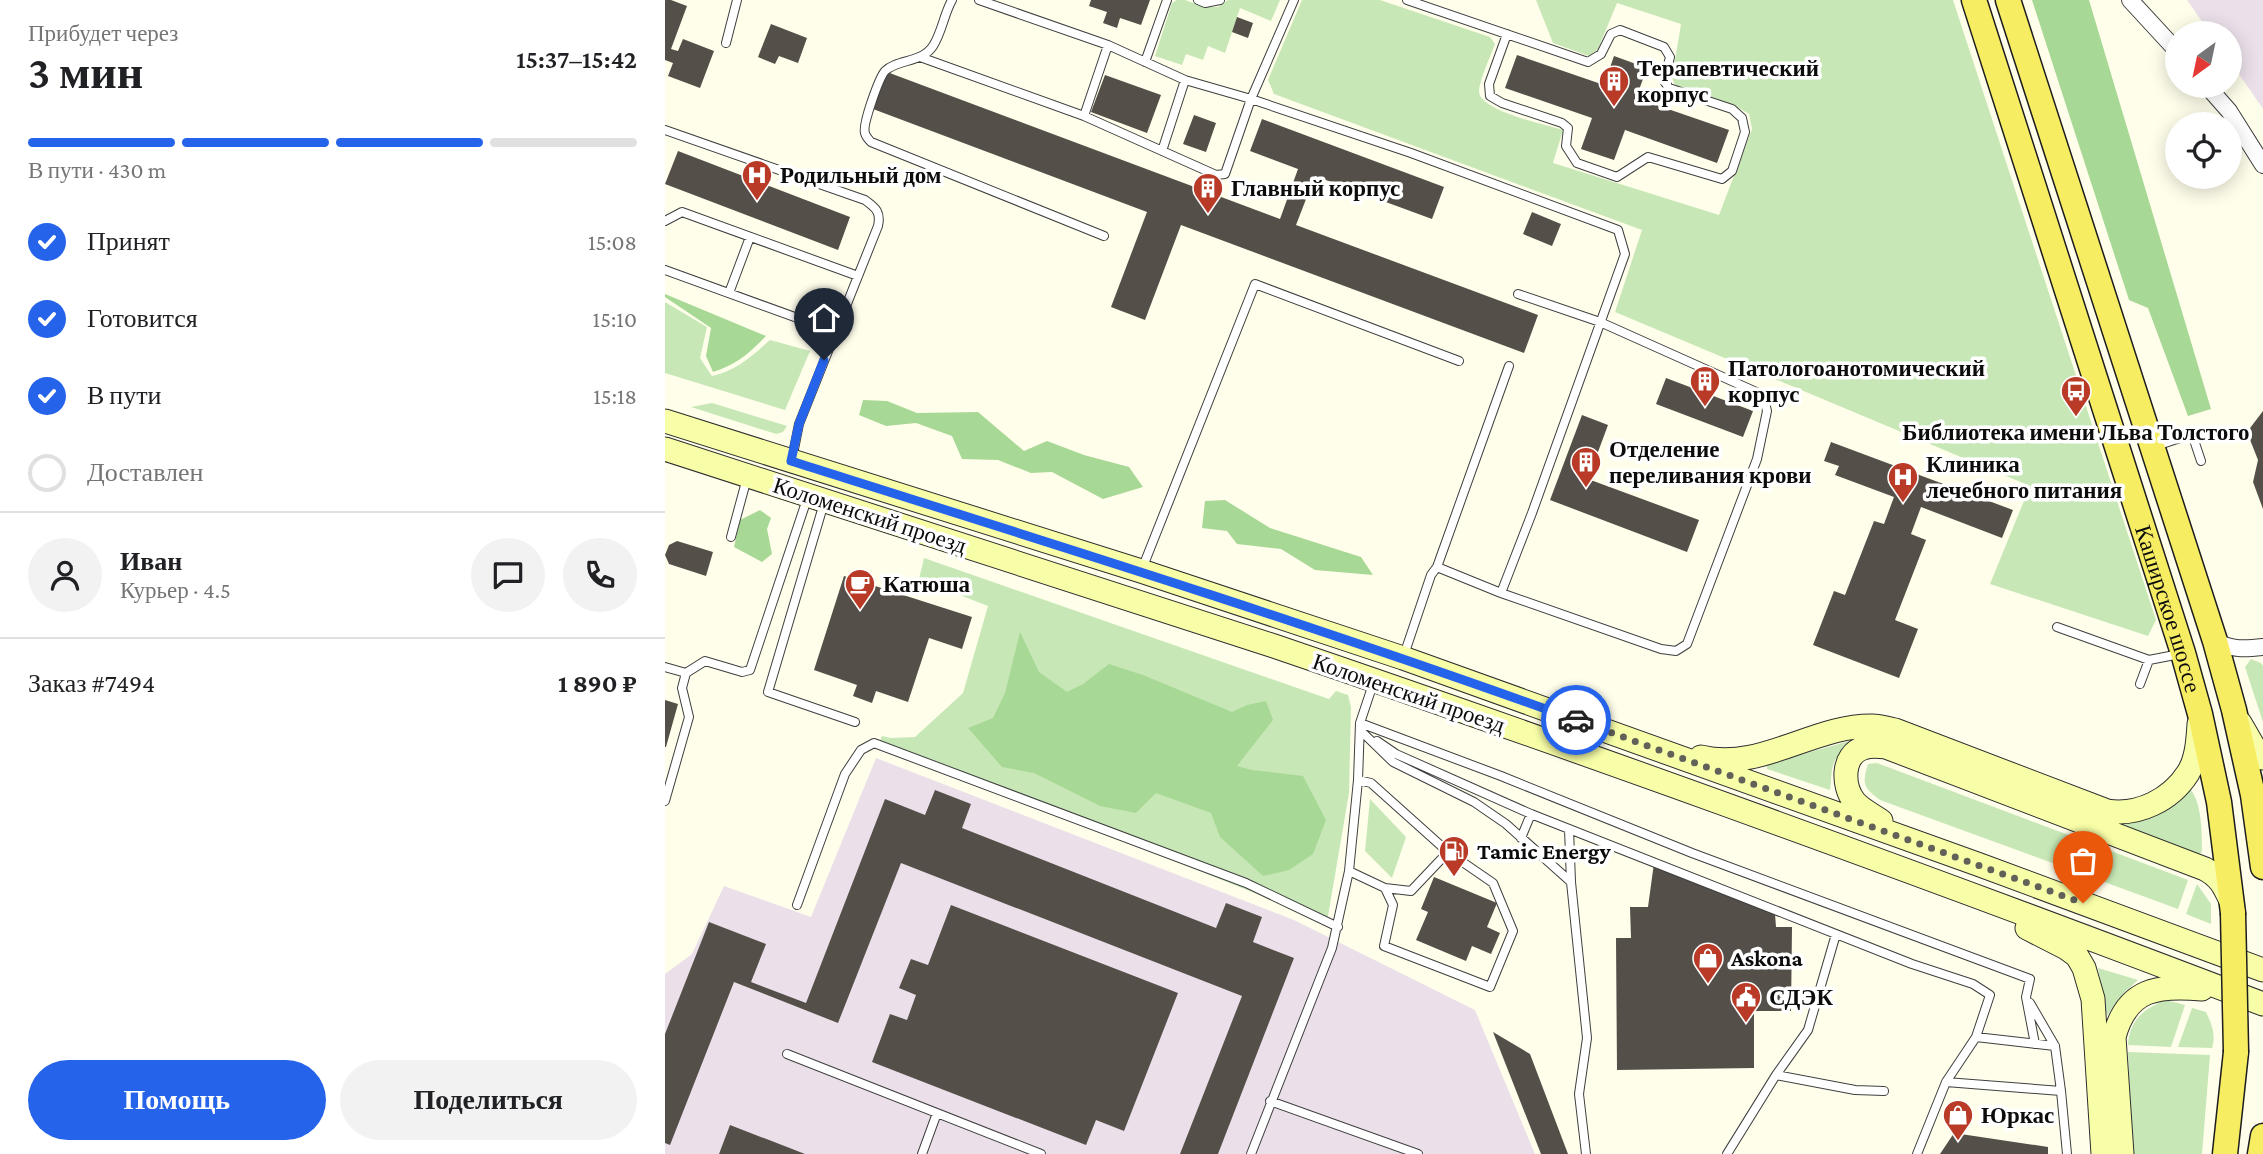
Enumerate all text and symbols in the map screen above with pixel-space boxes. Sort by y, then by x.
text: Прибудет через [28,20,178,46]
north arrow [2165,21,2242,98]
map controls [2165,21,2242,189]
text: 15:37–15:42 [516,45,637,74]
text: 3 мин [28,47,143,98]
place label: Терапевтический корпус [1637,55,1819,107]
building icon: Терапевтический корпус [1597,64,1631,108]
button: locate [2165,112,2242,189]
text: В пути · 430 m [28,157,166,183]
hospital icon: Родильный дом [740,158,774,202]
place label: Родильный дом [780,162,942,188]
building icon: Главный корпус [1191,171,1225,215]
place label: Главный корпус [1231,175,1400,201]
icon: check [28,223,66,261]
text: Принят [87,227,170,256]
text: 15:08 [588,229,637,255]
pin [794,288,854,360]
icon: home [805,299,843,337]
icon: check [28,300,66,338]
text: Готовится [87,304,198,333]
text: 15:10 [593,306,637,332]
place label: Патологоанотомический корпус [1728,355,1985,407]
building icon: Патологоанотомический корпус [1688,364,1722,408]
bus stop icon: Библиотека имени Льва Толстого [2059,374,2093,418]
icon: check [28,377,66,415]
text: В пути [87,381,161,410]
text: 15:18 [593,383,637,409]
place label: Библиотека имени Льва Толстого [1902,419,2250,445]
place label: Отделение переливания крови [1609,436,1812,488]
building icon: Отделение переливания крови [1569,445,1603,489]
place label: Клиника лечебного питания [1926,451,2122,503]
text: Доставлен [87,458,204,487]
hospital icon: Клиника лечебного питания [1886,460,1920,504]
street label: Коломенский проезд [770,471,970,559]
street label: Каширское шоссе [2130,522,2206,695]
button: person [28,538,102,612]
button: chat [471,538,545,612]
button: phone [563,538,637,612]
text: Иван [120,547,182,576]
cafe icon: Катюша [843,567,877,611]
place label: Катюша [883,571,971,597]
text: Курьер · 4.5 [120,577,231,603]
street label: Коломенский проезд [1309,648,1509,738]
text: Заказ #7494 [28,669,155,698]
text: 1 890 ₽ [558,669,637,698]
courier [1541,685,1611,755]
icon: car [1557,701,1595,739]
pin [2053,831,2113,903]
fuel station icon: Tamic Energy [1437,834,1471,878]
place label: Tamic Energy [1477,838,1611,864]
icon: bag [2064,842,2102,880]
shop icon: Askona [1691,941,1725,985]
place label: Askona [1730,945,1803,971]
public building icon: СДЭК [1729,980,1763,1024]
place label: СДЭК [1769,984,1833,1010]
button: Помощь [28,1060,326,1140]
button: Поделиться [340,1060,637,1140]
shop icon: Юркас [1941,1098,1975,1142]
place label: Юркас [1981,1102,2054,1128]

